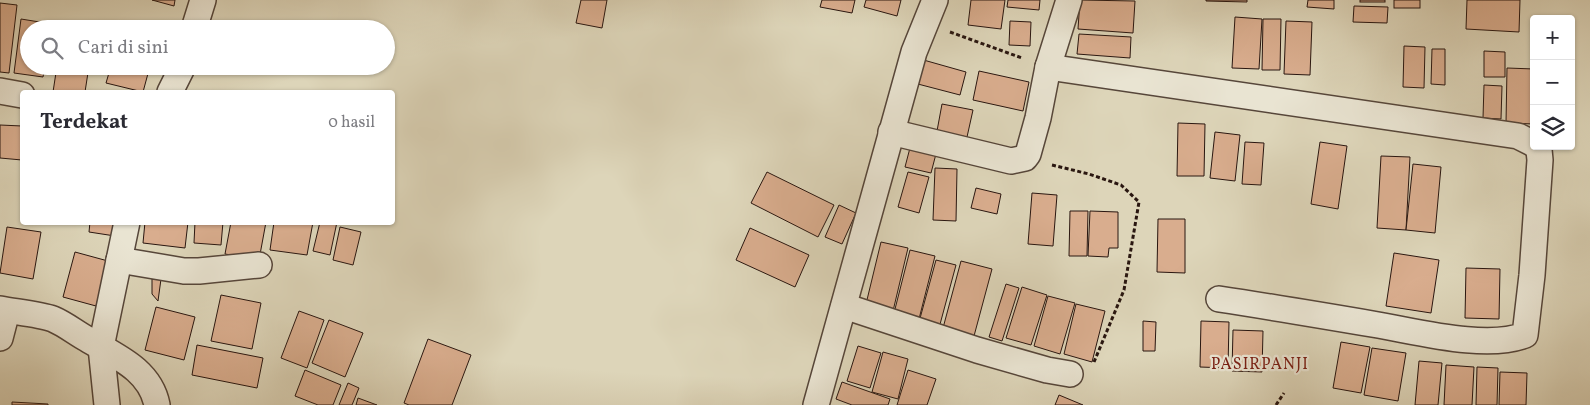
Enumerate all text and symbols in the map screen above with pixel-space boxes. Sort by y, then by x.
map controls [1530,15,1575,150]
button: + [1530,15,1575,60]
search box [20,20,395,75]
icon: search [38,34,66,62]
text: Cari di sini [78,35,169,61]
button: − [1530,60,1575,105]
button: layers [1530,105,1575,150]
text: Terdekat [40,108,128,137]
text: 0 hasil [328,112,375,134]
district label: PASIRPANJI [1211,354,1309,376]

